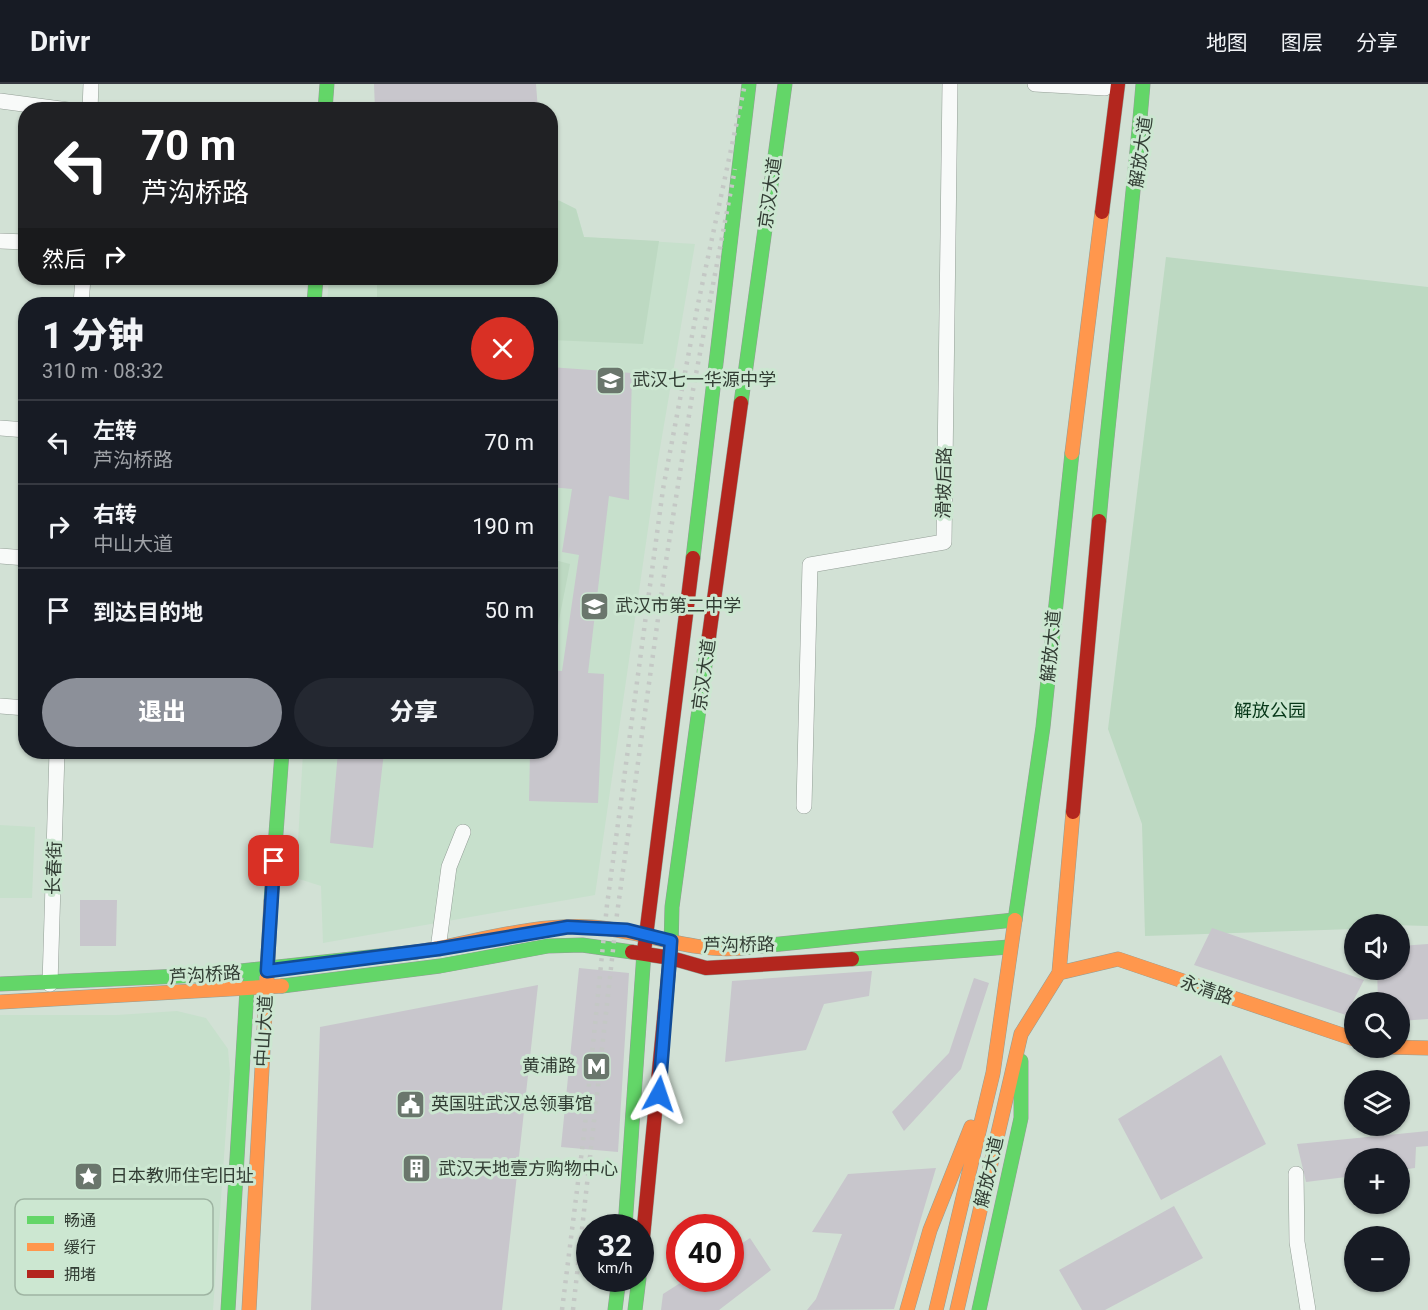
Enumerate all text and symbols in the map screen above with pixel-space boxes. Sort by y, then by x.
text: Drivr [30,25,90,58]
text: 地图 [1206,31,1248,55]
text: 图层 [1281,31,1323,55]
text: 分享 [1356,31,1398,55]
street label: 解放大道 [1125,115,1156,189]
text: 70 m [141,121,236,170]
icon: left [42,126,120,204]
street label: 京汉大道 [754,156,785,230]
text: 芦沟桥路 [141,177,249,209]
icon: right [98,240,131,273]
text: 然后 [42,247,86,272]
text: 1 分钟 [42,315,144,357]
button: close [471,317,534,380]
text: 310 m · 08:32 [42,359,163,383]
school or university icon: 武汉七一华源中学 [595,364,627,396]
place label: 武汉七一华源中学 [632,369,776,390]
text: 左转 [93,418,137,443]
icon: left [42,426,75,459]
text: 70 m [485,430,534,455]
street label: 滑坡后路 [932,447,955,519]
text: 芦沟桥路 [93,448,173,472]
text: 右转 [93,502,137,527]
icon: right [42,510,75,543]
text: 190 m [472,514,534,539]
text: 中山大道 [93,532,173,556]
school or university icon: 武汉市第二中学 [578,590,610,622]
icon: arrive [42,594,75,627]
place label: 武汉市第二中学 [615,595,741,616]
text: 50 m [485,598,534,623]
text: 到达目的地 [93,600,203,625]
street label: 解放大道 [1037,609,1064,683]
street label: 京汉大道 [688,638,719,712]
button: 退出 [42,678,282,747]
button: 分享 [294,678,534,747]
park label: 解放公园 [1234,700,1306,721]
pin [248,835,299,886]
street label: 长春街 [42,841,65,895]
icon: arrive [257,844,290,877]
map controls [1344,914,1410,1292]
button: sound [1344,914,1410,980]
street label: 芦沟桥路 [703,933,775,956]
street label: 芦沟桥路 [168,962,242,987]
street label: 永清路 [1178,971,1236,1008]
button: search [1344,992,1410,1058]
street label: 中山大道 [251,994,276,1067]
metro station icon: 黄浦路 [581,1050,613,1082]
place label: 黄浦路 [522,1055,576,1076]
position arrow [627,1062,691,1126]
button: layers [1344,1070,1410,1136]
public building icon: 英国驻武汉总领事馆 [394,1088,426,1120]
place label: 英国驻武汉总领事馆 [431,1093,593,1114]
street label: 解放大道 [970,1134,1007,1209]
button: + [1344,1148,1410,1214]
building icon: 武汉天地壹方购物中心 [401,1153,433,1185]
place label: 武汉天地壹方购物中心 [438,1158,618,1179]
place icon: 日本教师住宅旧址 [73,1160,105,1192]
place label: 日本教师住宅旧址 [110,1165,254,1186]
legend [15,1199,213,1295]
text: 畅通 [64,1211,96,1230]
speed limit sign: 40 [666,1214,744,1292]
button: − [1344,1226,1410,1292]
text: 32 [598,1228,632,1263]
text: 缓行 [64,1238,96,1257]
text: km/h [597,1259,633,1277]
text: 拥堵 [64,1265,96,1284]

